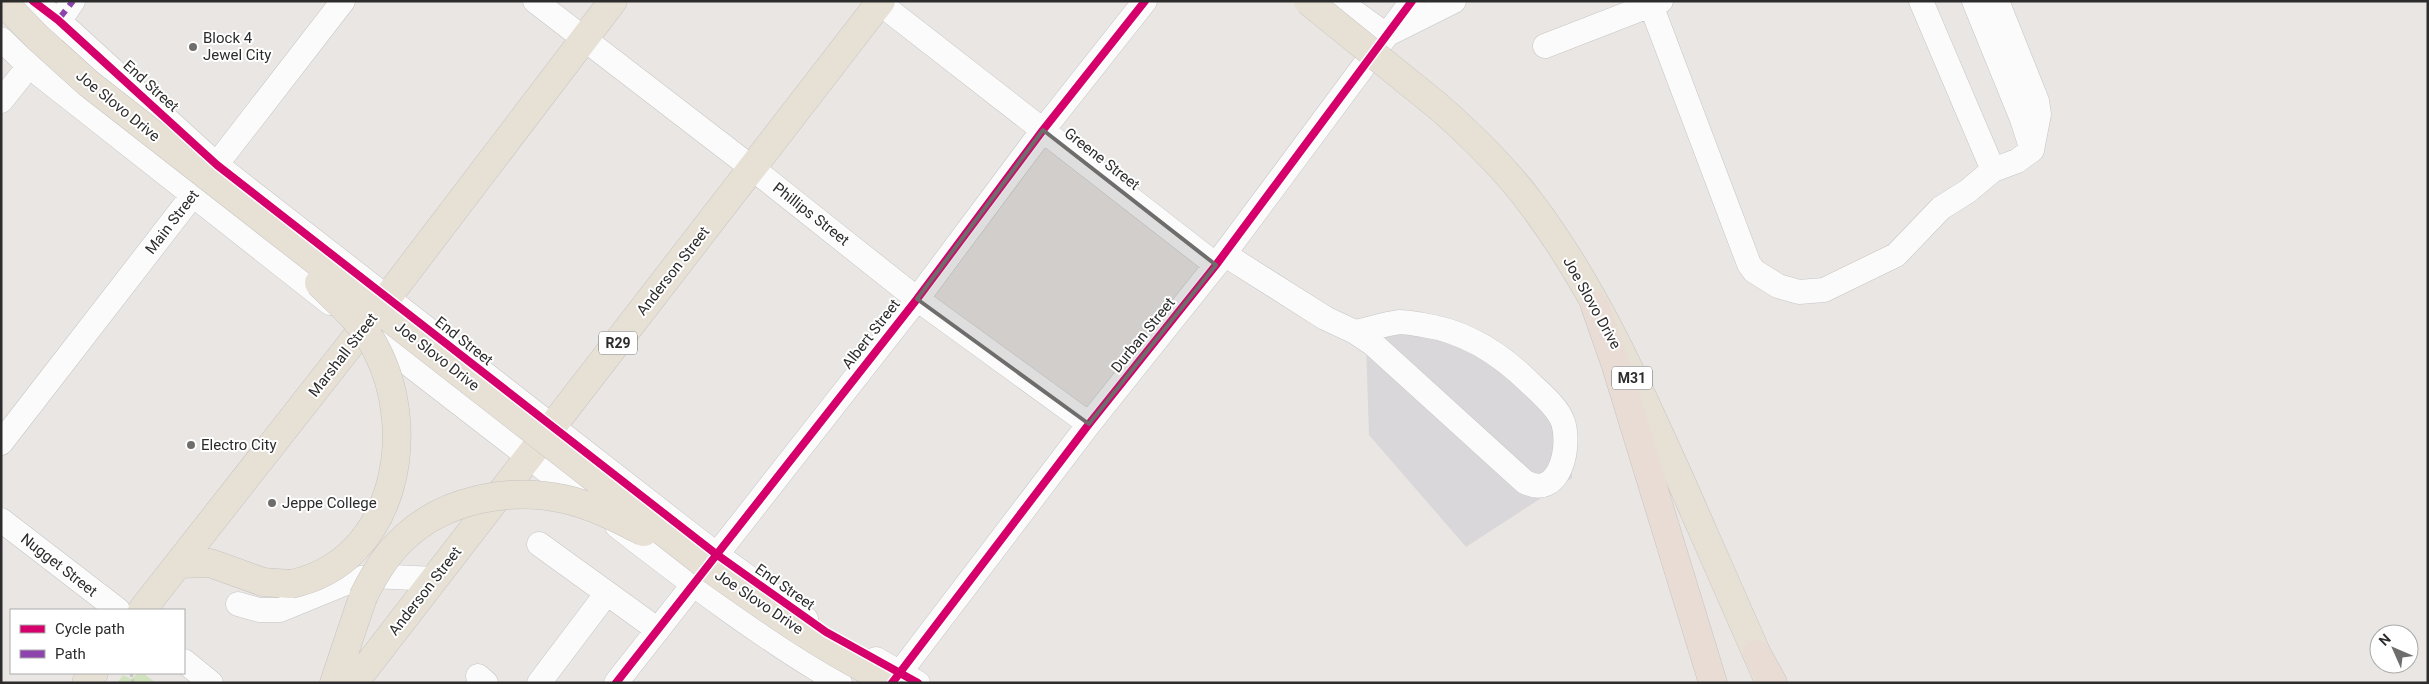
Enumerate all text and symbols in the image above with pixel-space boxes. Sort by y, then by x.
place label: Block 4 Jewel City [203,29,271,64]
marker: Block 4 Jewel City [187,41,199,53]
street label: End Street [120,56,183,116]
street label: Joe Slovo Drive [72,67,164,145]
street label: Greene Street [1061,124,1143,194]
street label: Phillips Street [769,179,853,249]
street label: Main Street [141,186,203,258]
street label: Anderson Street [633,223,713,319]
street label: Joe Slovo Drive [1559,254,1625,352]
street label: Durban Street [1107,294,1179,376]
street label: Albert Street [838,296,904,372]
street label: Marshall Street [305,310,381,400]
street label: End Street [431,313,497,369]
street label: Joe Slovo Drive [391,317,483,395]
road number: R29 [599,332,637,354]
road number: M31 [1612,366,1652,389]
place label: Electro City [201,436,277,454]
marker: Electro City [185,439,197,451]
place label: Jeppe College [282,494,377,512]
marker: Jeppe College [266,497,278,509]
street label: Nugget Street [17,530,101,600]
street label: Anderson Street [385,543,465,639]
street label: End Street [752,560,818,614]
street label: Joe Slovo Drive [711,566,807,638]
legend [10,609,185,674]
text: Cycle path [55,620,125,638]
north arrow [2369,624,2419,674]
text: N [2376,631,2394,649]
text: Path [55,645,86,663]

